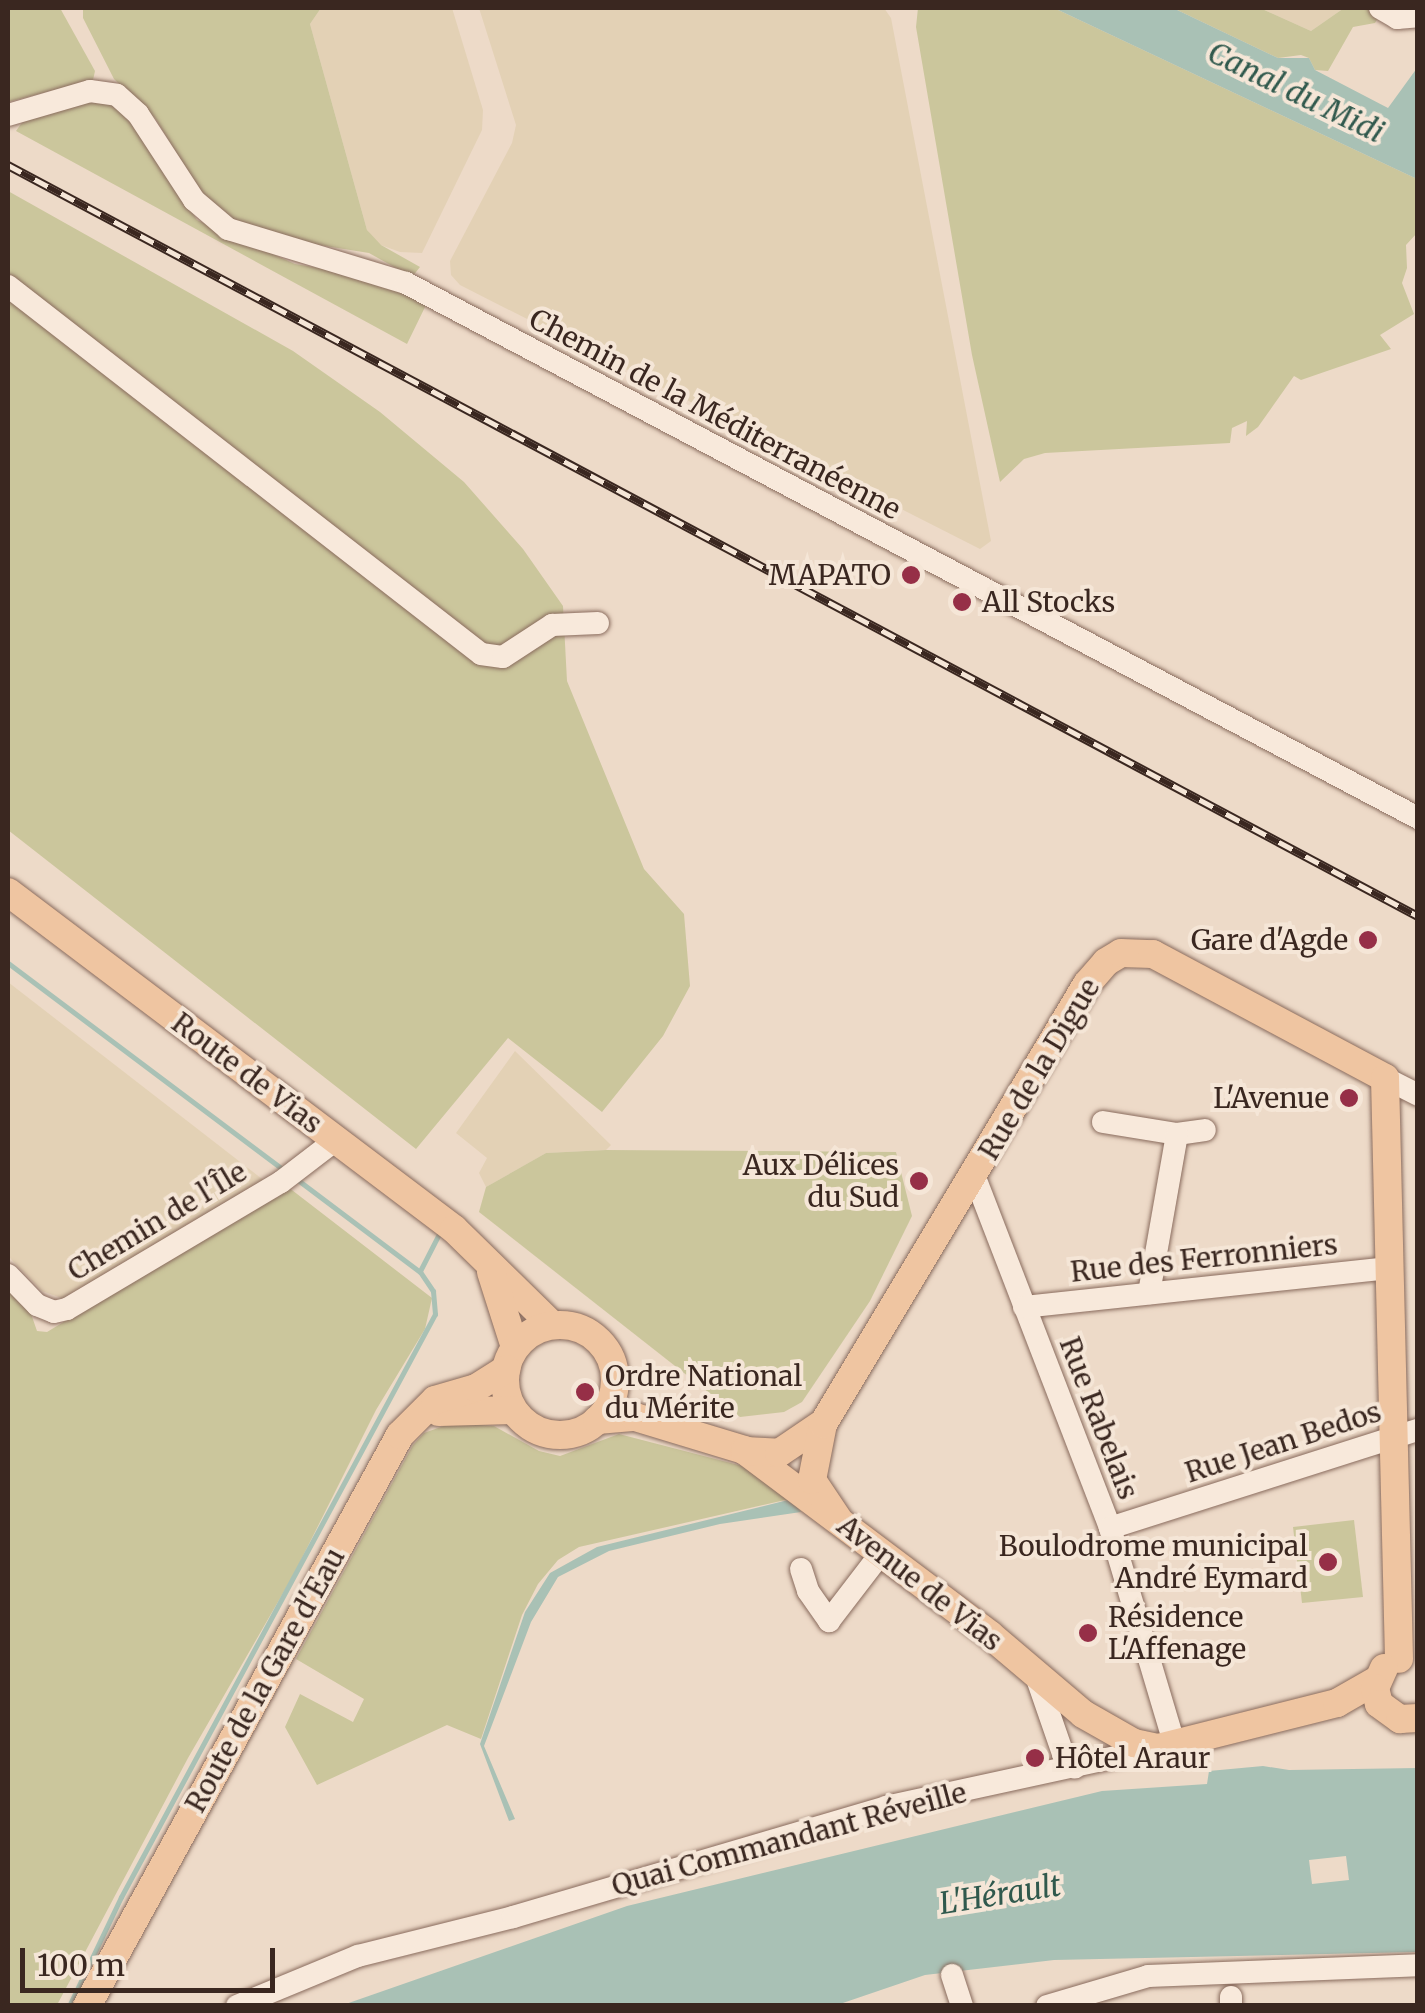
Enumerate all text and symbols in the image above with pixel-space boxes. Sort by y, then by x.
water label: Canal du Midi [1202,34,1390,150]
street label: Chemin de la Méditerranéenne [524,302,906,526]
place label: MAPATO [769,558,891,592]
marker: MAPATO [900,564,922,586]
place label: All Stocks [982,585,1115,619]
marker: All Stocks [951,591,973,613]
place label: Gare d'Agde [1191,923,1348,957]
marker: Gare d'Agde [1357,929,1379,951]
street label: Rue de la Digue [972,972,1106,1166]
street label: Route de Vias [165,1006,329,1140]
place label: L'Avenue [1213,1081,1329,1115]
marker: L'Avenue [1338,1087,1360,1109]
place label: Aux Délices du Sud [743,1148,899,1214]
street label: Chemin de l'Île [62,1155,252,1287]
marker: Aux Délices du Sud [908,1170,930,1192]
street label: Rue des Ferronniers [1069,1227,1339,1289]
street label: Rue Rabelais [1053,1332,1145,1504]
place label: Ordre National du Mérite [605,1359,802,1425]
marker: Ordre National du Mérite [574,1381,596,1403]
street label: Rue Jean Bedos [1181,1395,1385,1489]
street label: Avenue de Vias [831,1508,1009,1658]
place label: Boulodrome municipal André Eymard [999,1529,1308,1595]
street label: Route de la Gare d'Eau [178,1542,352,1818]
marker: Boulodrome municipal André Eymard [1317,1551,1339,1573]
place label: Résidence L'Affenage [1108,1600,1246,1666]
marker: Résidence L'Affenage [1077,1622,1099,1644]
place label: Hôtel Araur [1055,1741,1210,1775]
marker: Hôtel Araur [1024,1747,1046,1769]
street label: Quai Commandant Réveille [608,1775,970,1903]
water label: L'Hérault [937,1867,1063,1921]
scale bar [25,1928,280,1990]
text: 100 m [37,1946,125,1984]

